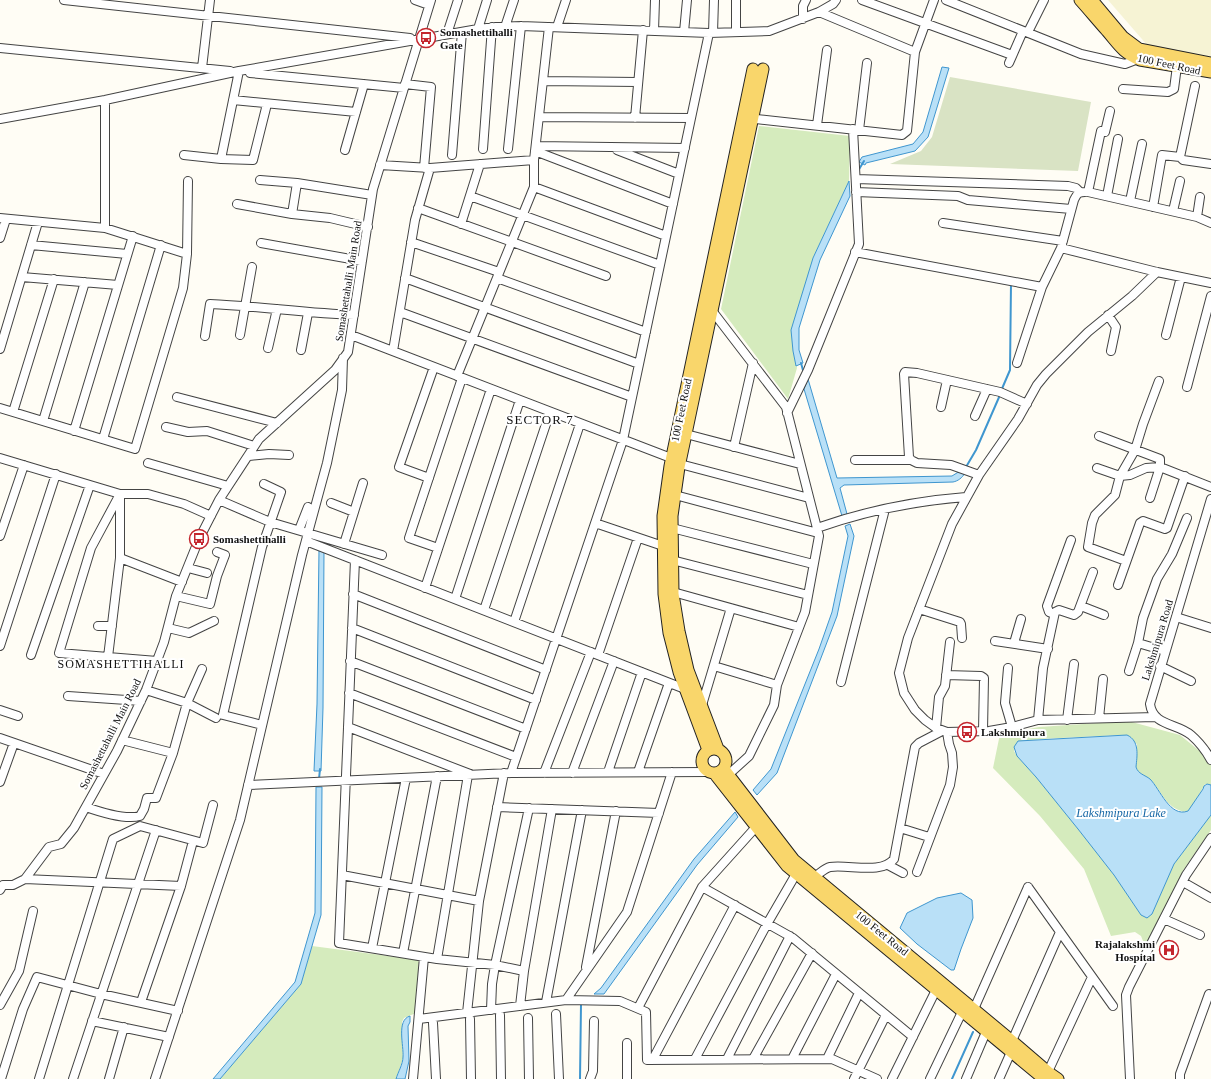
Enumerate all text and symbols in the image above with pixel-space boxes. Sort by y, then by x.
place label: Somashettihalli Gate [440,26,513,51]
bus stop icon: Somashettihalli Gate [415,27,437,49]
street label: 100 Feet Road [1136,51,1202,77]
street label: Somashettahalli Main Road [333,219,364,342]
street label: 100 Feet Road [668,377,694,443]
district label: SECTOR 7 [506,412,574,427]
bus stop icon: Somashettihalli [188,528,210,550]
place label: Somashettihalli [213,533,286,545]
street label: Lakshmipura Road [1139,598,1175,682]
district label: SOMASHETTIHALLI [58,657,185,671]
street label: Somashettahalli Main Road [77,676,143,791]
bus stop icon: Lakshmipura [956,721,978,743]
place label: Lakshmipura [981,726,1046,738]
water label: Lakshmipura Lake [1075,806,1167,820]
street label: 100 Feet Road [853,908,911,958]
place label: Rajalakshmi Hospital [1095,938,1155,963]
hospital icon: Rajalakshmi Hospital [1158,939,1180,961]

